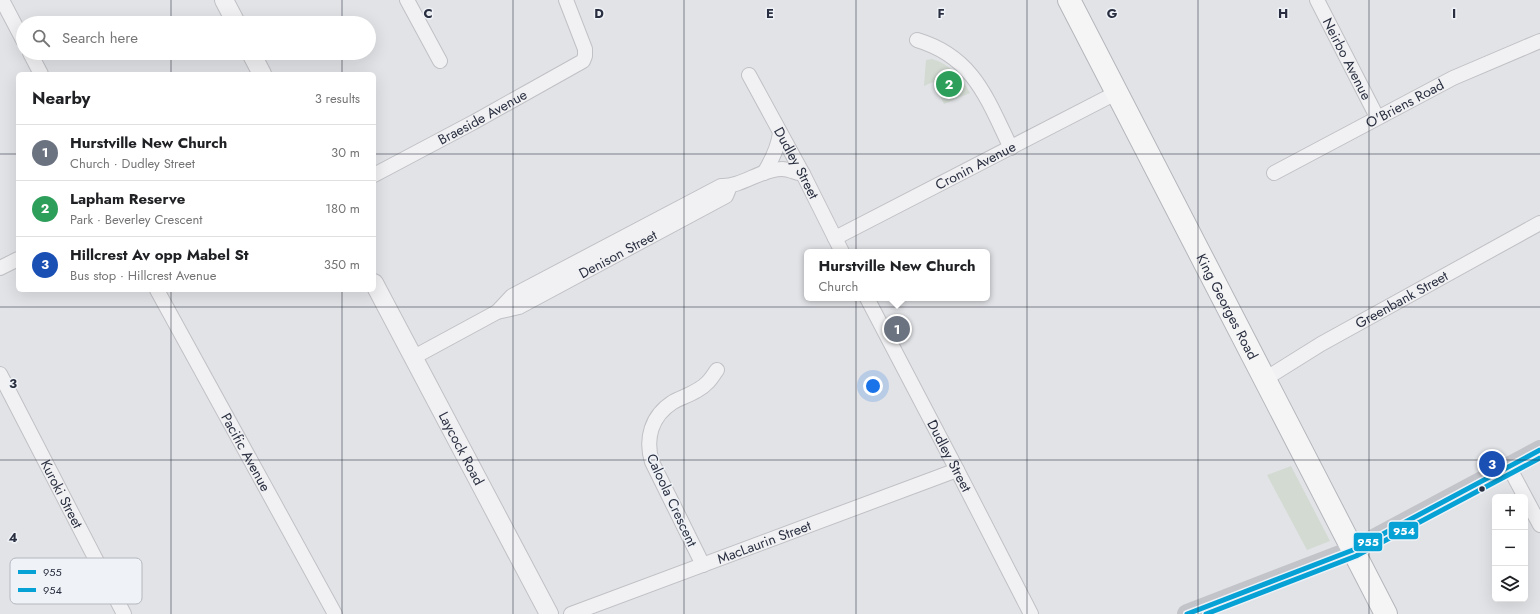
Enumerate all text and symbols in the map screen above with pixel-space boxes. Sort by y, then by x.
text: C [423,4,433,23]
text: D [594,4,604,23]
text: E [766,4,774,23]
text: F [937,4,945,23]
text: G [1107,4,1118,23]
text: H [1278,4,1288,23]
text: I [1452,4,1456,23]
street label: Neirbo Avenue [1318,14,1377,103]
search box [16,16,376,60]
icon: search [30,27,52,49]
text: Search here [62,27,138,49]
pin: 2 [936,69,962,99]
street label: O'Briens Road [1362,75,1447,133]
street label: Braeside Avenue [434,84,531,149]
text: Nearby [32,86,90,110]
text: 3 results [315,89,360,108]
street label: Dudley Street [769,123,824,203]
text: Hurstville New Church [70,132,227,154]
street label: Cronin Avenue [932,136,1019,195]
text: 1 [42,143,48,162]
text: 30 m [331,143,360,162]
text: Church · Dudley Street [70,154,195,173]
text: Lapham Reserve [70,188,185,210]
text: 2 [41,199,49,218]
text: 180 m [325,199,360,218]
text: Park · Beverley Crescent [70,210,202,229]
street label: Denison Street [575,225,661,283]
text: Hillcrest Av opp Mabel St [70,244,249,266]
popup [804,249,990,301]
street label: King Georges Road [1192,250,1263,363]
text: 3 [41,255,49,274]
text: 350 m [324,255,360,274]
text: Hurstville New Church [818,255,976,277]
text: Bus stop · Hillcrest Avenue [70,266,216,285]
street label: Greenbank Street [1352,266,1452,333]
text: Church [818,277,858,296]
pin: 1 [884,314,910,344]
text: 3 [9,374,17,393]
your location [863,376,883,396]
street label: Laycock Road [434,408,489,489]
street label: Pacific Avenue [216,409,276,495]
street label: Dudley Street [922,416,977,496]
pin: 3 [1479,449,1505,479]
street label: Caloola Crescent [642,450,703,550]
street label: Kuroki Street [36,456,88,532]
unlabelled marker [1477,484,1487,494]
map controls [1492,494,1528,602]
button: + [1492,494,1528,530]
street label: MacLaurin Street [714,515,814,569]
line badge: 954 [1388,521,1419,540]
text: 954 [1393,523,1415,539]
text: 4 [8,528,18,547]
button: − [1492,530,1528,566]
line badge: 955 [1353,532,1383,552]
text: 955 [1357,534,1379,550]
legend [10,558,142,604]
text: 955 [43,564,62,580]
button: layers [1492,566,1528,602]
text: 954 [43,582,63,598]

